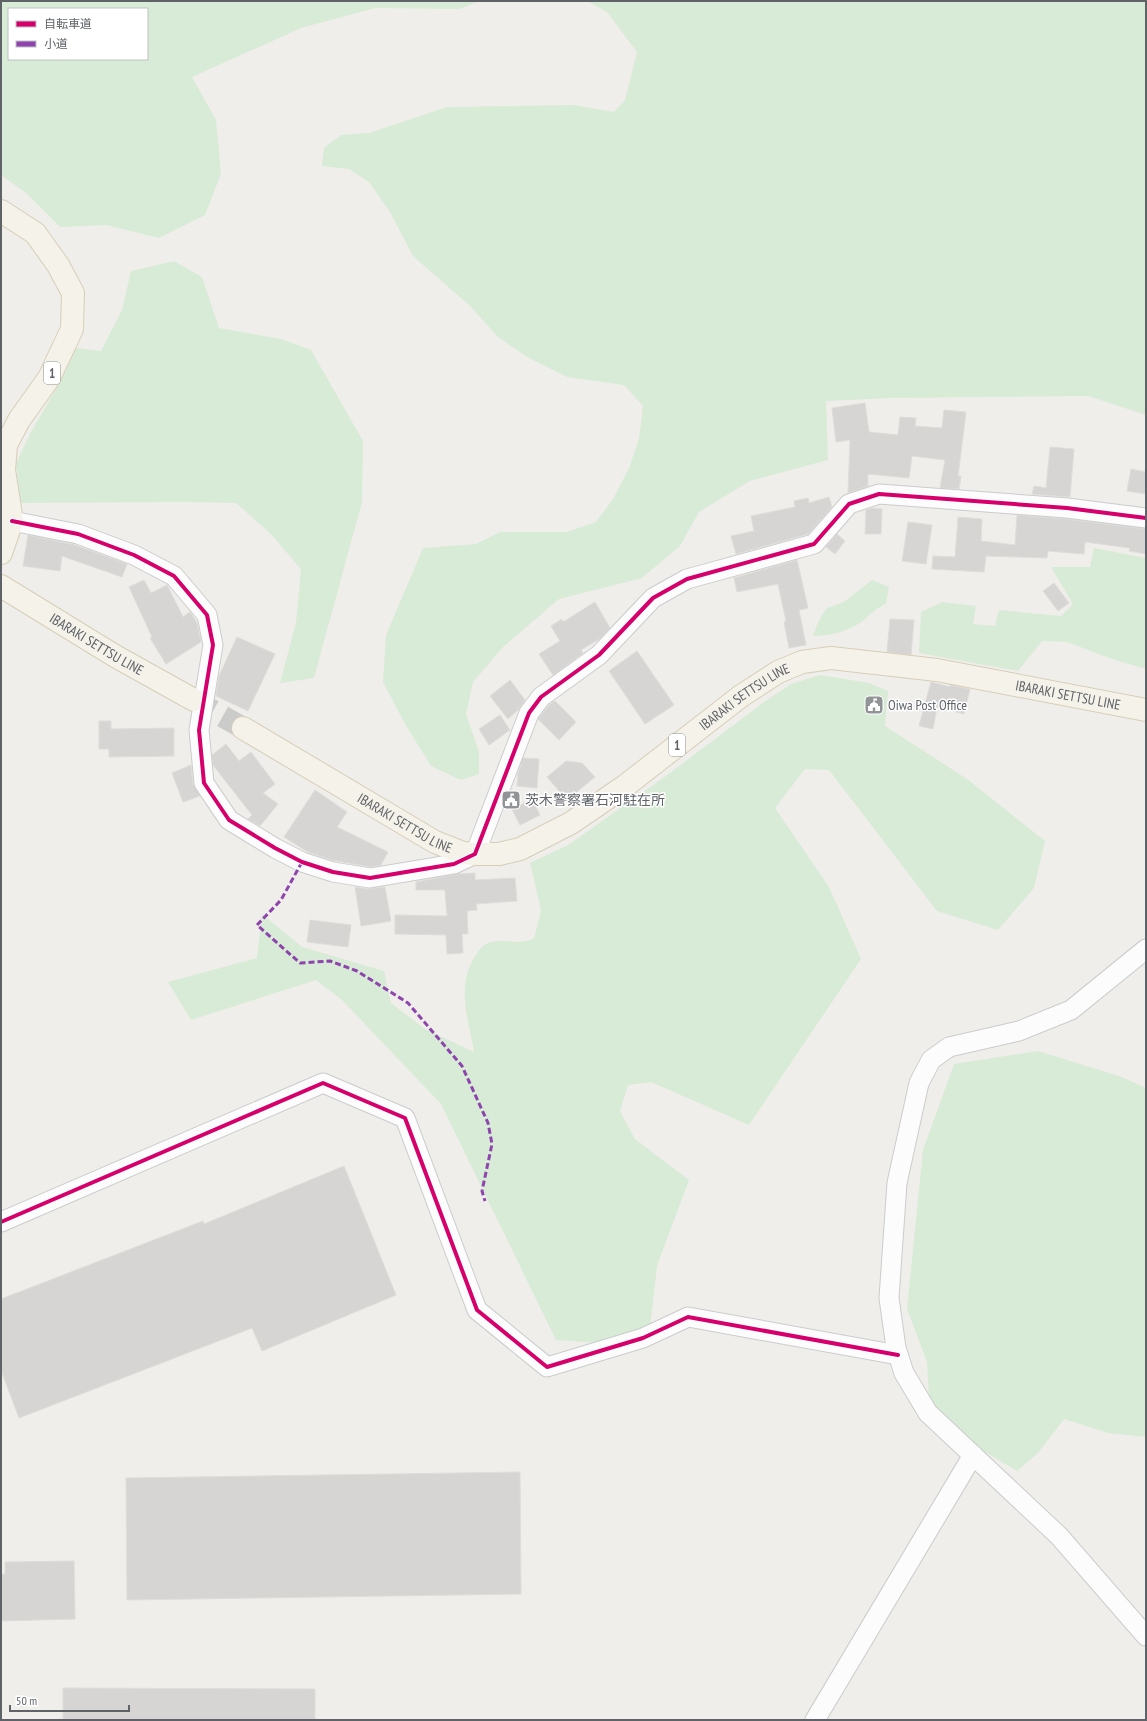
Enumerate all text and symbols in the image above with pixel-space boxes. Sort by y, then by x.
legend [8,8,148,60]
text: 自転車道 [44,16,92,31]
text: 小道 [44,36,68,51]
road number: 1 [44,362,60,384]
street label: IBARAKI SETTSU LINE [46,609,147,679]
street label: IBARAKI SETTSU LINE [695,659,792,734]
street label: IBARAKI SETTSU LINE [1014,676,1122,714]
public building icon: Oiwa Post Office [863,694,885,716]
place label: Oiwa Post Office [888,696,967,714]
road number: 1 [669,734,685,756]
street label: IBARAKI SETTSU LINE [354,789,455,857]
public building icon: 茨木警察署石河駐在所 [500,789,522,811]
place label: 茨木警察署石河駐在所 [525,791,665,809]
scale bar [10,1687,129,1713]
text: 50 m [16,1693,37,1708]

